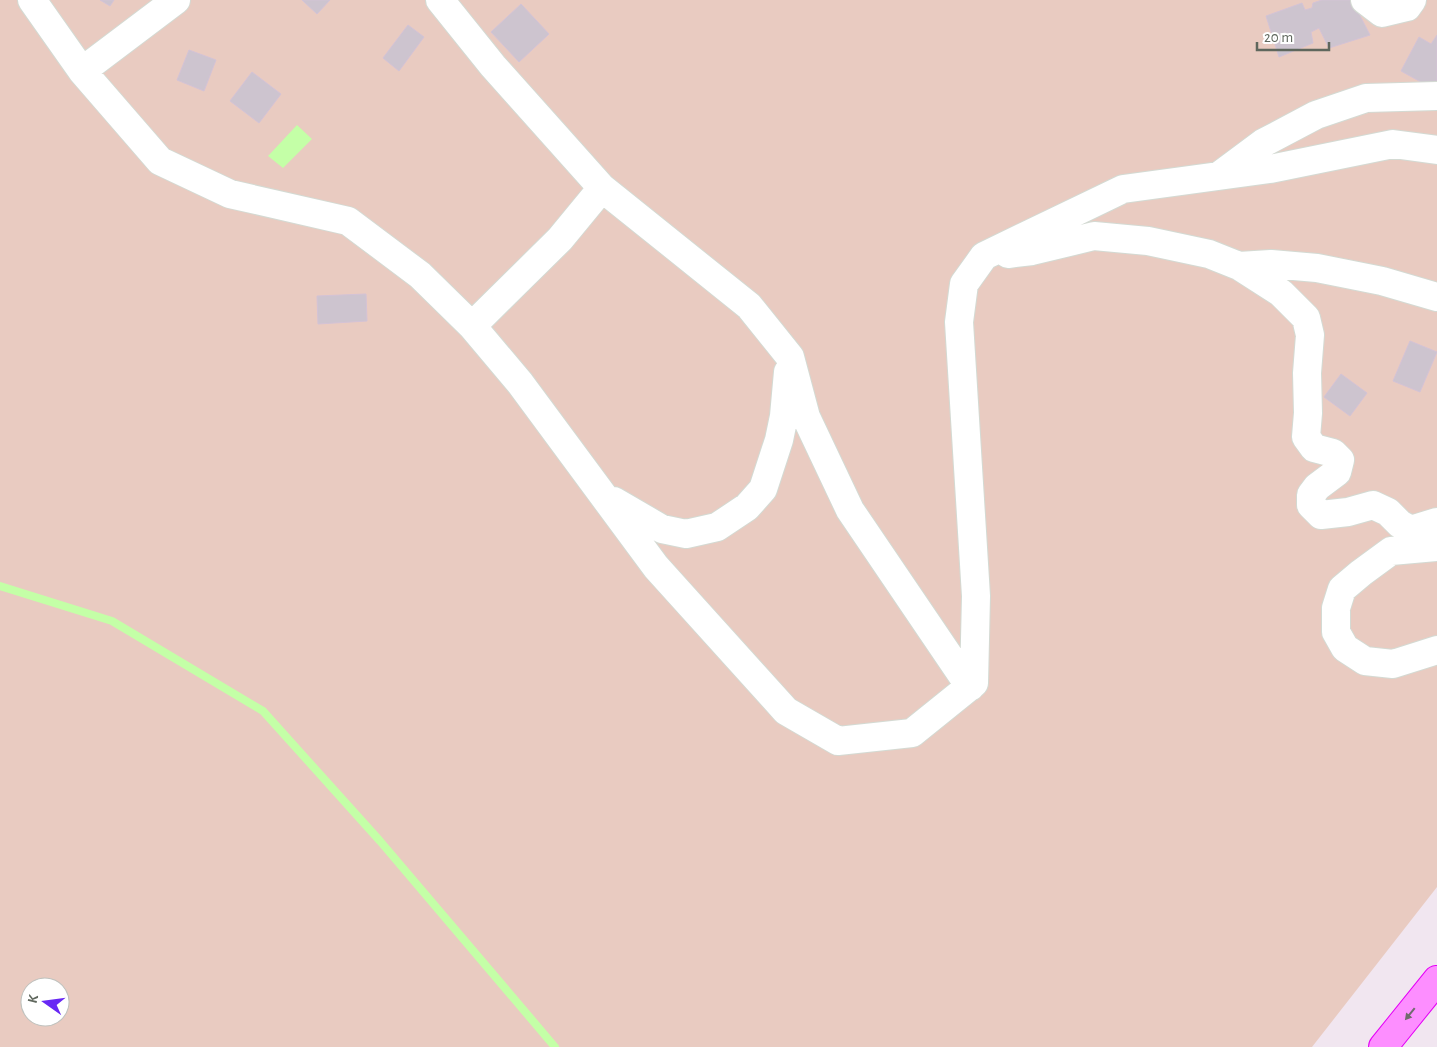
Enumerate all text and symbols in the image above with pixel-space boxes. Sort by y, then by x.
scale bar [1257,20,1330,52]
text: 20 m [1264,30,1293,45]
north arrow [20,977,70,1027]
text: K [26,993,41,1005]
one-way arrow [1404,1007,1415,1020]

